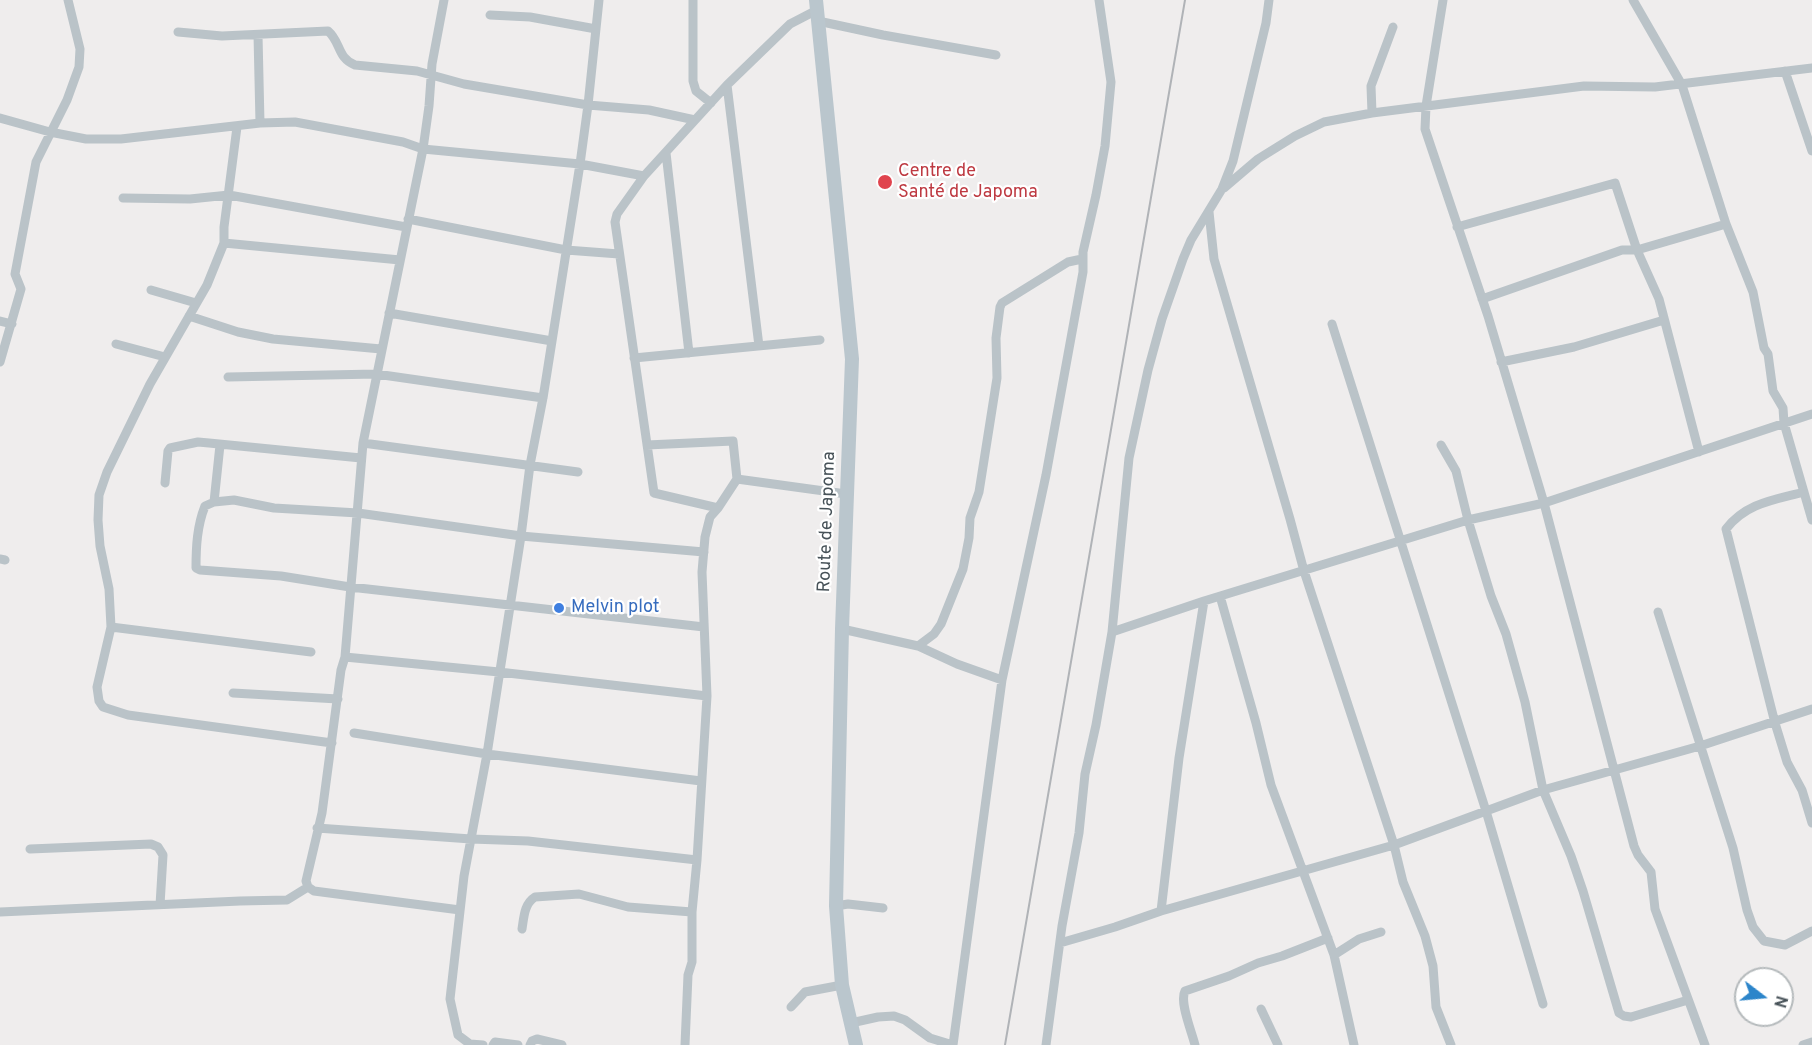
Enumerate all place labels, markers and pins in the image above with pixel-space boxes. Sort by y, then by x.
place label: Centre de Santé de Japoma [898,161,1038,204]
marker: Centre de Santé de Japoma [876,173,894,191]
place label: Melvin plot [571,597,660,619]
marker: Melvin plot [552,601,566,615]

